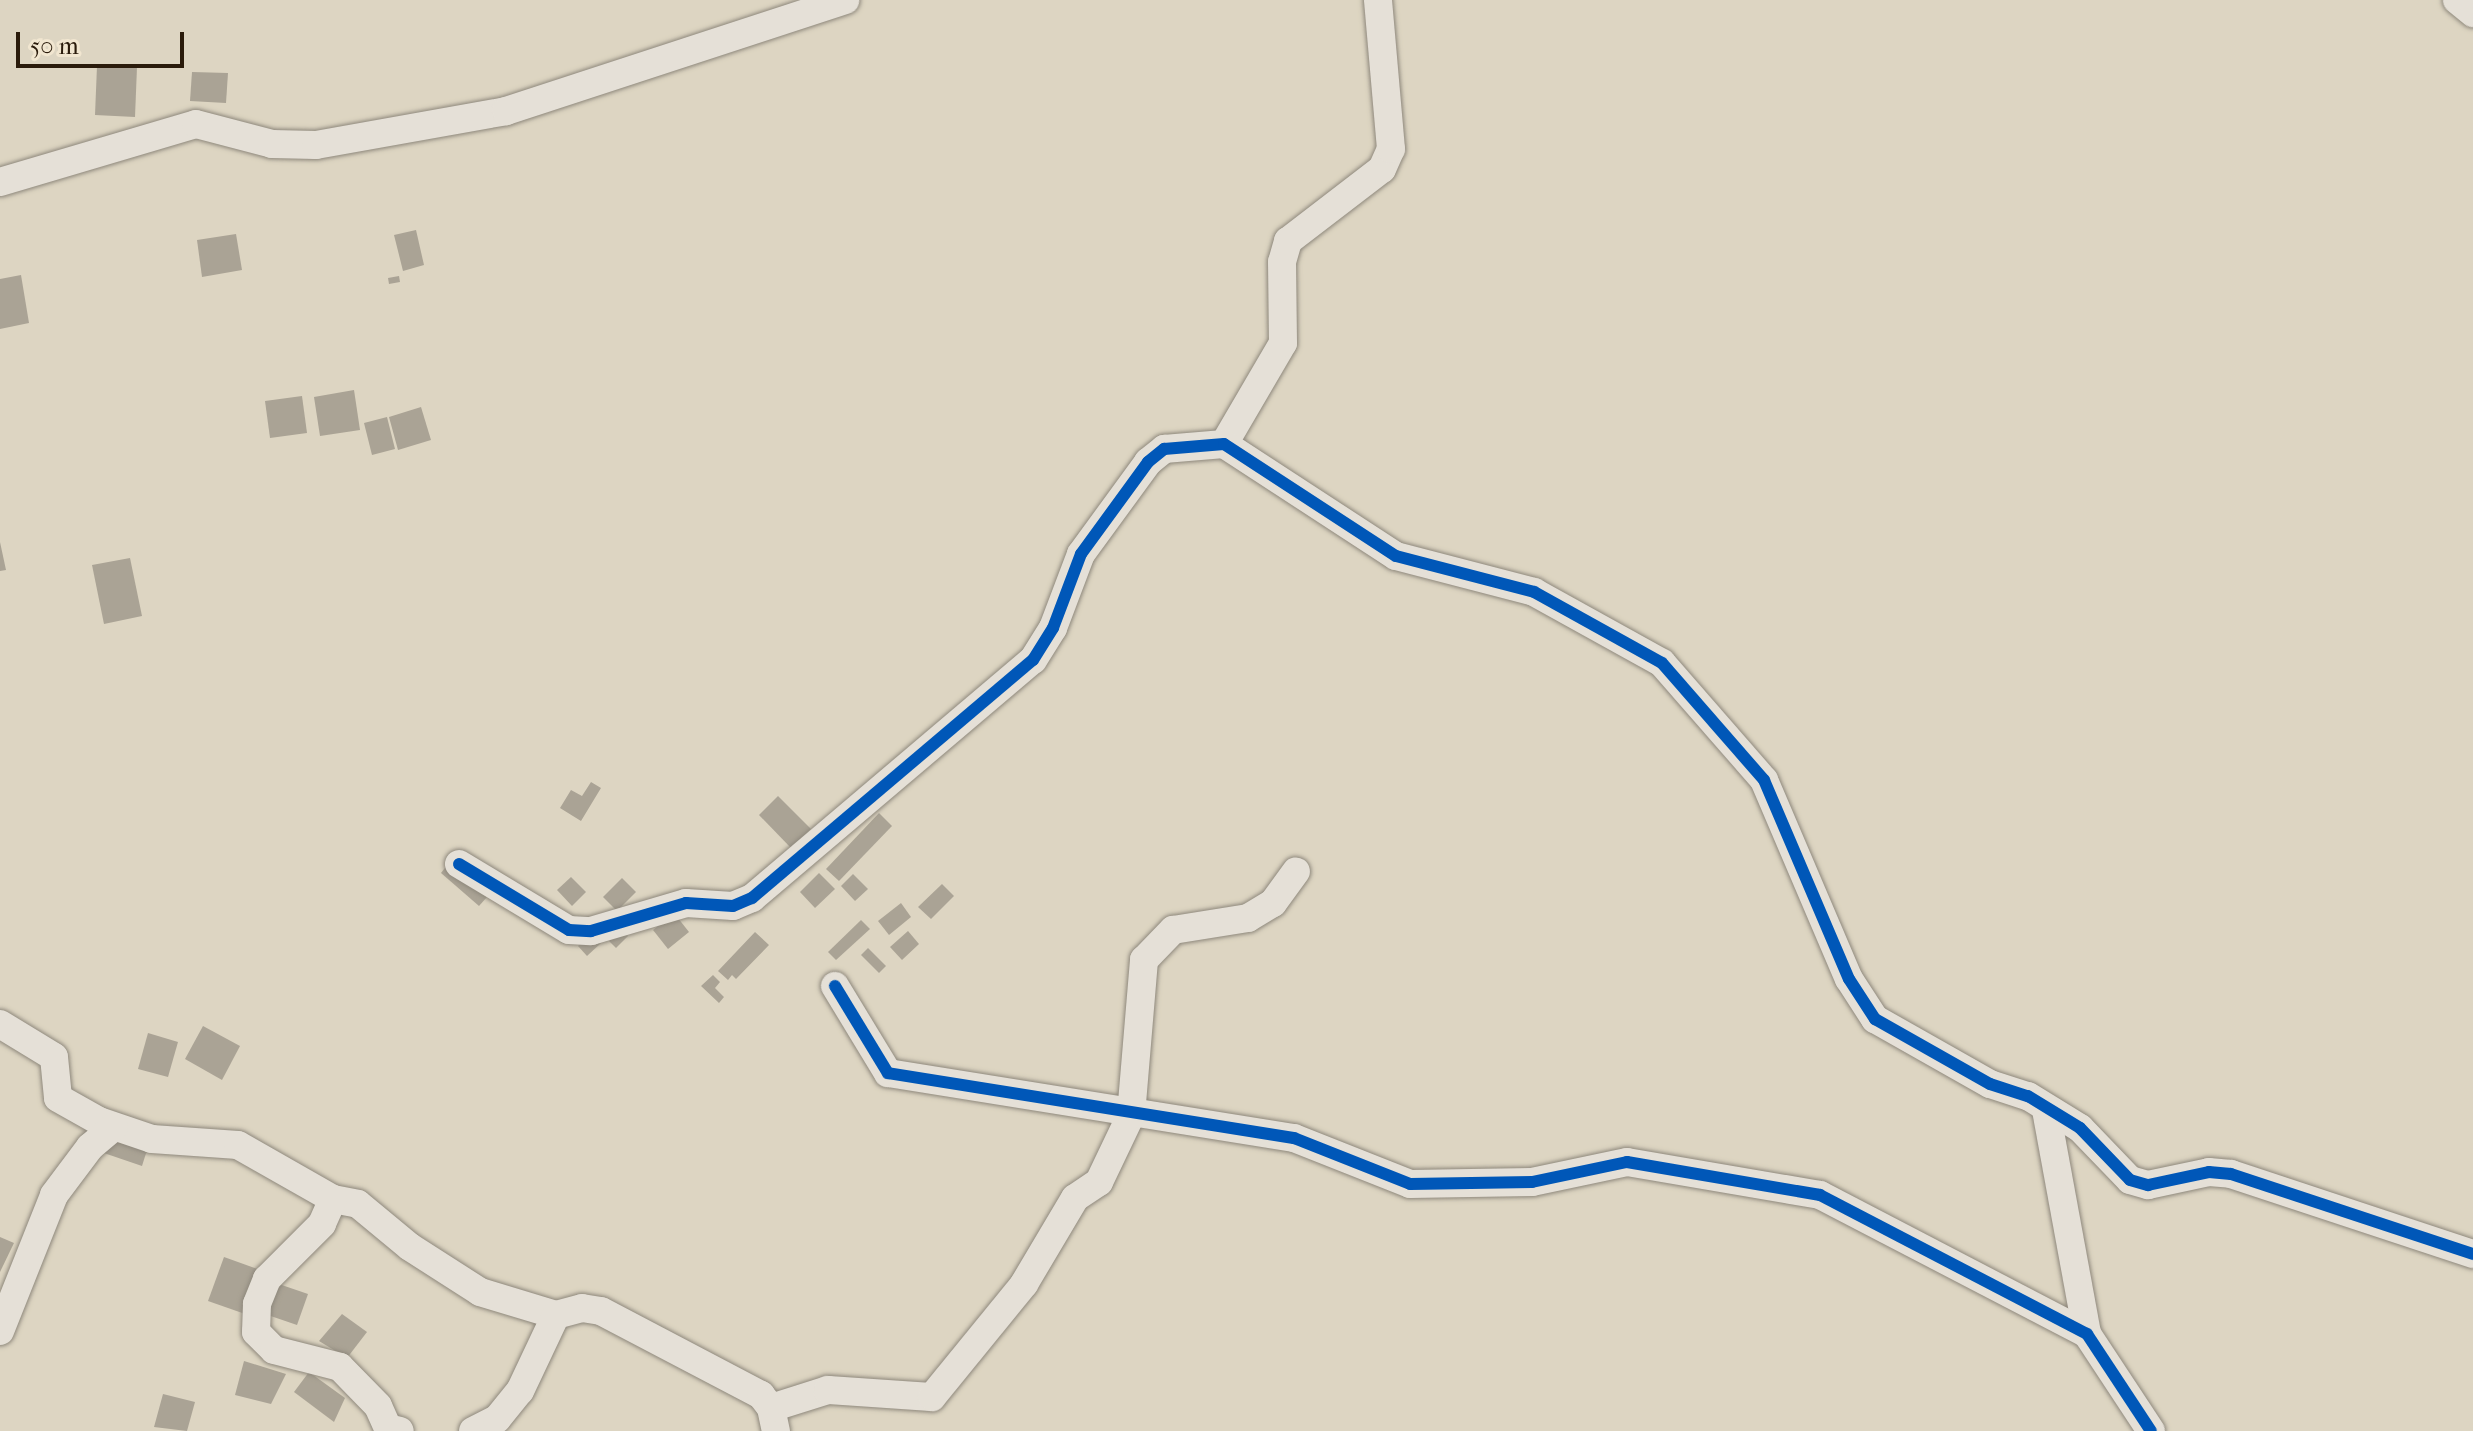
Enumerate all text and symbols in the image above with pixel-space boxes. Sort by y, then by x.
scale bar [20,16,188,66]
text: 50 m [30,32,79,60]

